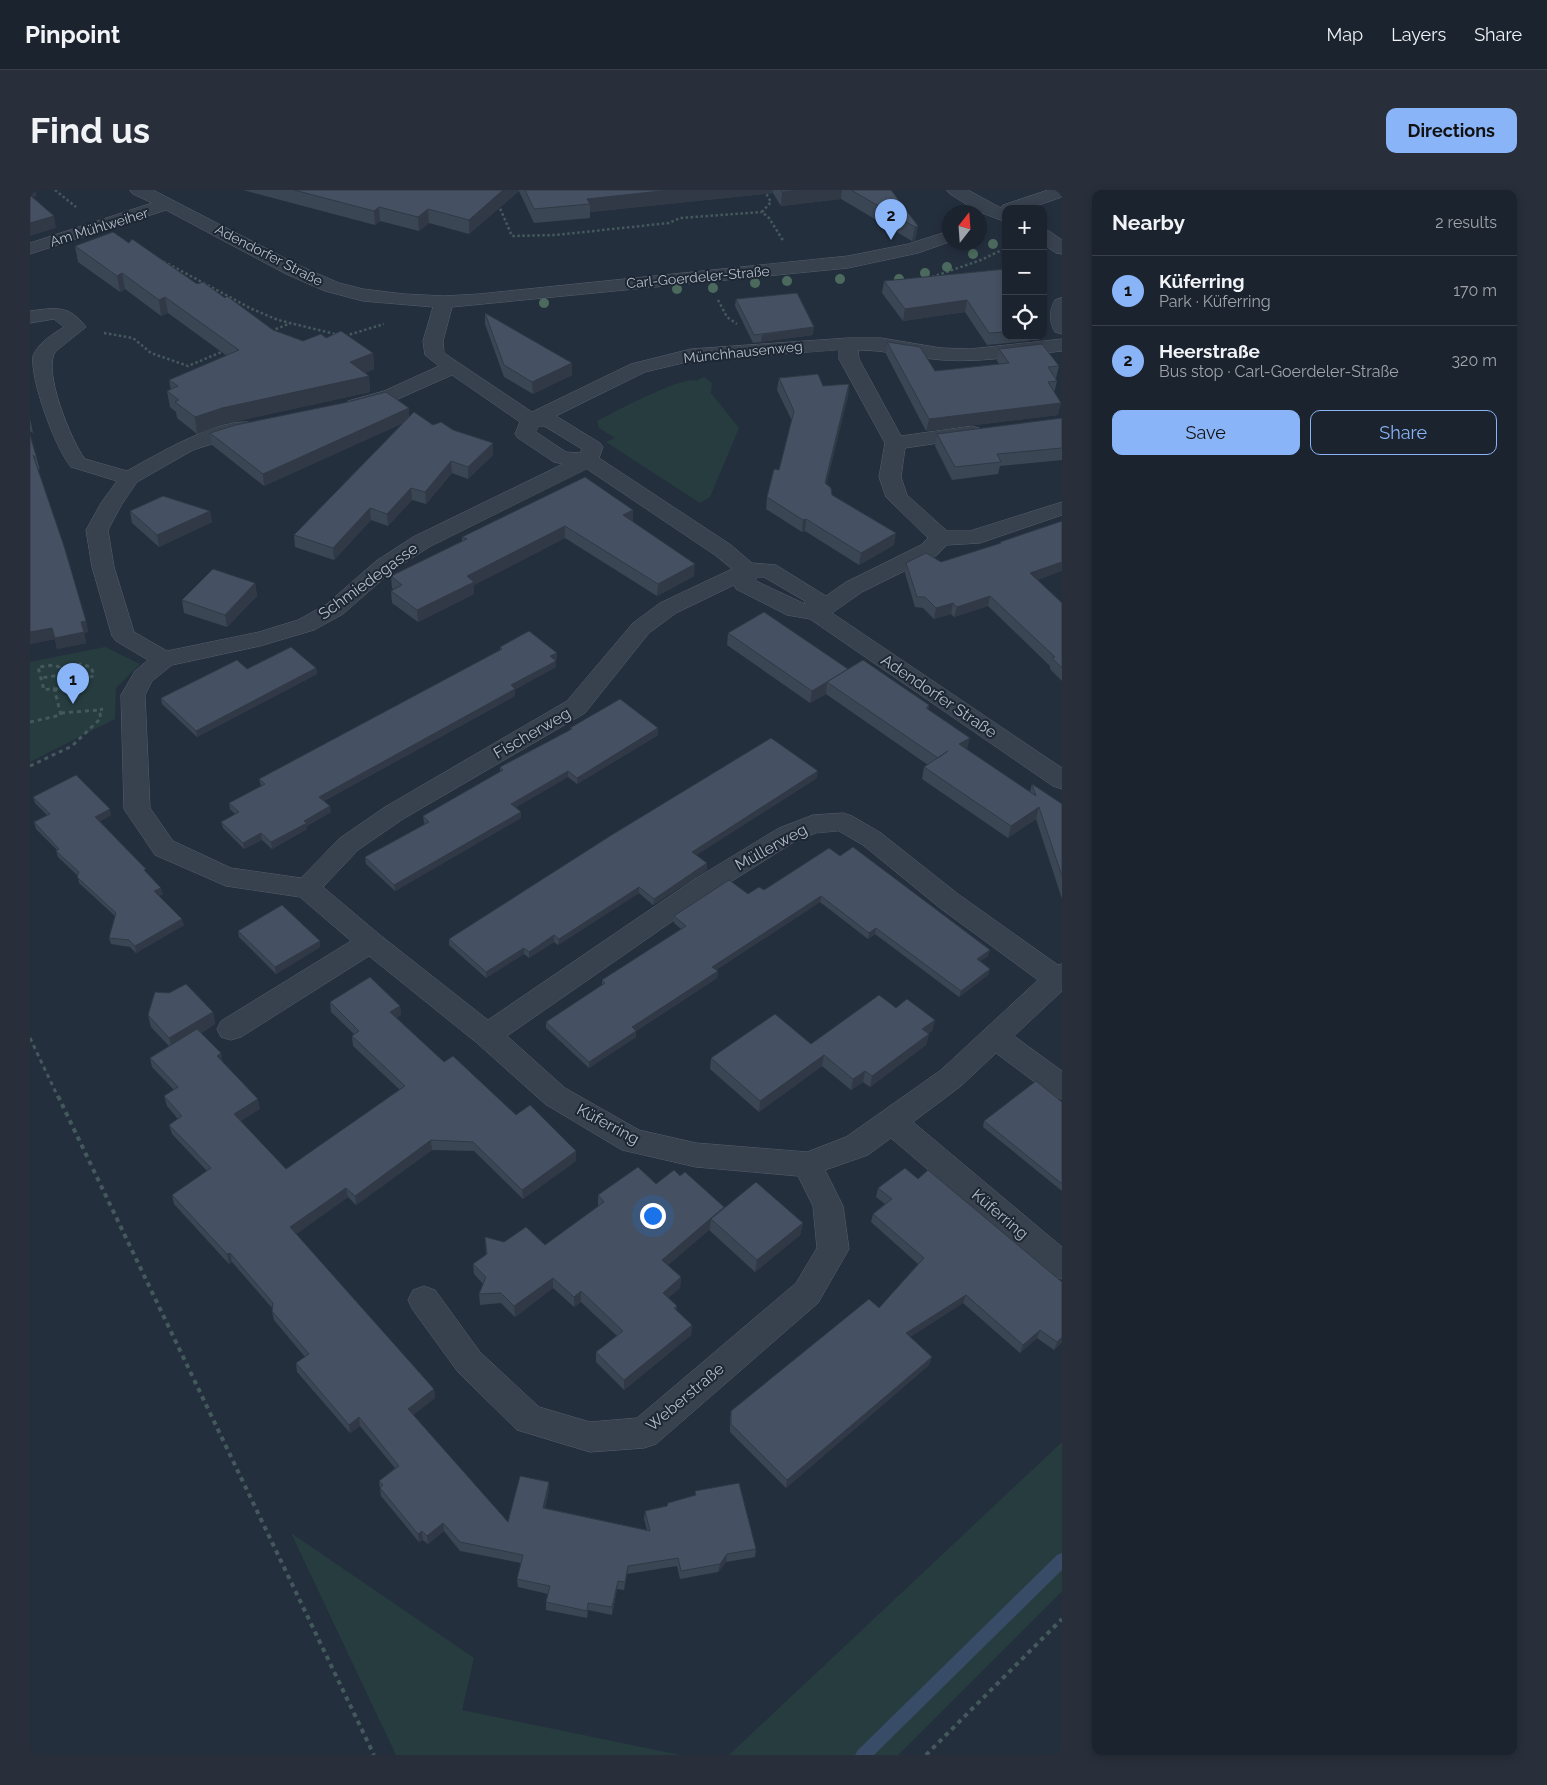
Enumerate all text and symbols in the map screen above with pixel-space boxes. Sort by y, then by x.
text: Pinpoint [25,20,120,49]
text: Map [1327,24,1363,45]
text: Layers [1391,24,1446,45]
text: Share [1474,24,1522,45]
button: Directions [1386,108,1517,153]
text: Find us [30,110,150,151]
pin: 2 [875,199,907,240]
street label: Am Mühlweiher [48,204,150,250]
north arrow [942,205,987,250]
map controls [1002,205,1047,340]
button: + [1002,205,1047,250]
text: Nearby [1112,210,1185,235]
text: 2 results [1435,213,1497,232]
street label: Adendorfer Straße [213,221,325,289]
button: − [1002,250,1047,295]
street label: Carl-Goerdeler-Straße [626,263,770,291]
text: Küferring [1159,270,1245,292]
text: 1 [1124,281,1132,300]
text: 170 m [1453,281,1497,300]
text: Park · Küferring [1159,292,1271,311]
button: locate [1002,295,1047,340]
street label: Münchhausenweg [683,338,803,366]
text: Heerstraße [1159,340,1260,362]
text: 2 [1123,351,1133,370]
text: 320 m [1452,351,1497,370]
text: Bus stop · Carl-Goerdeler-Straße [1159,362,1399,381]
button: Save [1112,410,1300,455]
button: Share [1310,410,1497,455]
street label: Schmiedegasse [315,539,421,623]
street label: Adendorfer Straße [878,650,1000,742]
pin: 1 [57,663,89,704]
street label: Fischerweg [490,703,574,763]
street label: Müllerweg [732,819,810,875]
street label: Küferring [574,1100,642,1148]
street label: Küferring [968,1185,1032,1243]
your location [640,1203,666,1229]
street label: Weberstraße [642,1359,728,1435]

